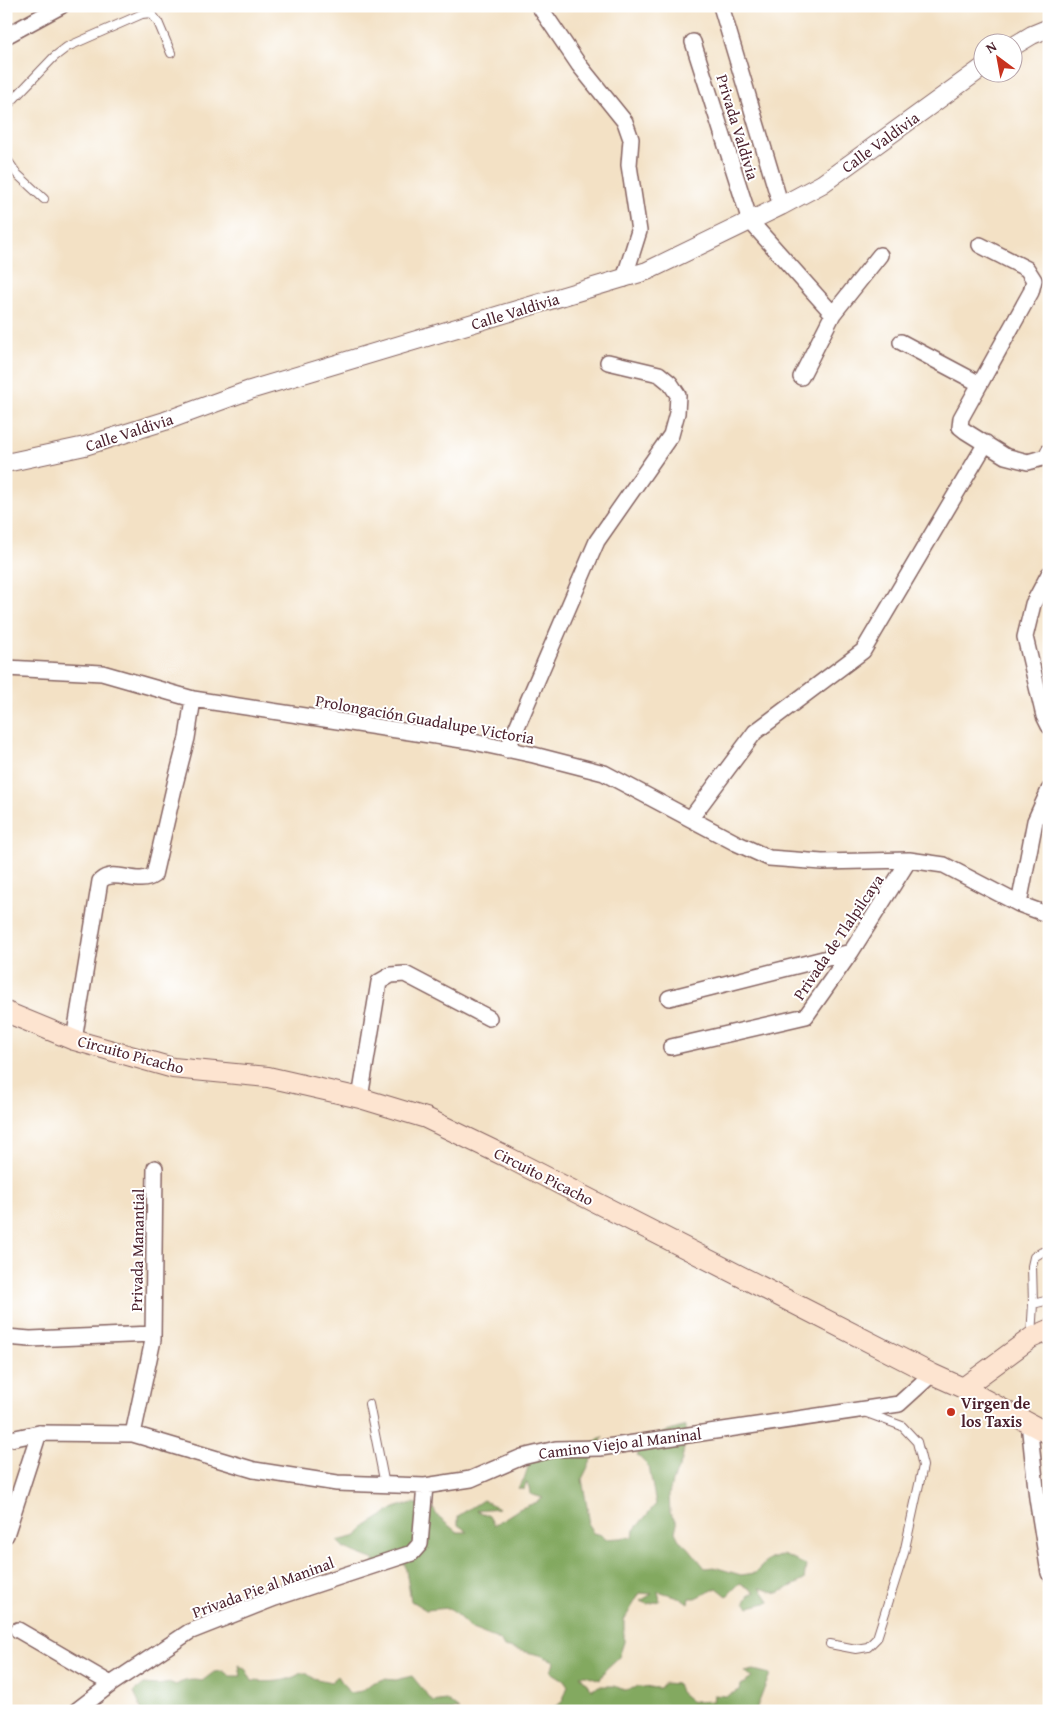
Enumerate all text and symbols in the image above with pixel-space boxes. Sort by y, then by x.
north arrow [972,32,1022,82]
text: N [982,36,1001,58]
street label: Privada Valdivia [711,71,766,183]
street label: Calle Valdivia [836,105,924,178]
street label: Calle Valdivia [468,286,562,336]
street label: Calle Valdivia [82,406,176,457]
street label: Prolongación Guadalupe Victoria [314,688,537,750]
street label: Privada de Tlalpilcaya [787,869,889,1005]
street label: Circuito Picacho [75,1028,187,1080]
street label: Circuito Picacho [490,1141,598,1211]
street label: Privada Manantial [124,1188,150,1312]
place label: Virgen de los Taxis [961,1391,1030,1433]
marker: Virgen de los Taxis [945,1406,957,1418]
street label: Camino Viejo al Maninal [537,1421,703,1465]
street label: Privada Pie al Maninal [189,1550,338,1624]

